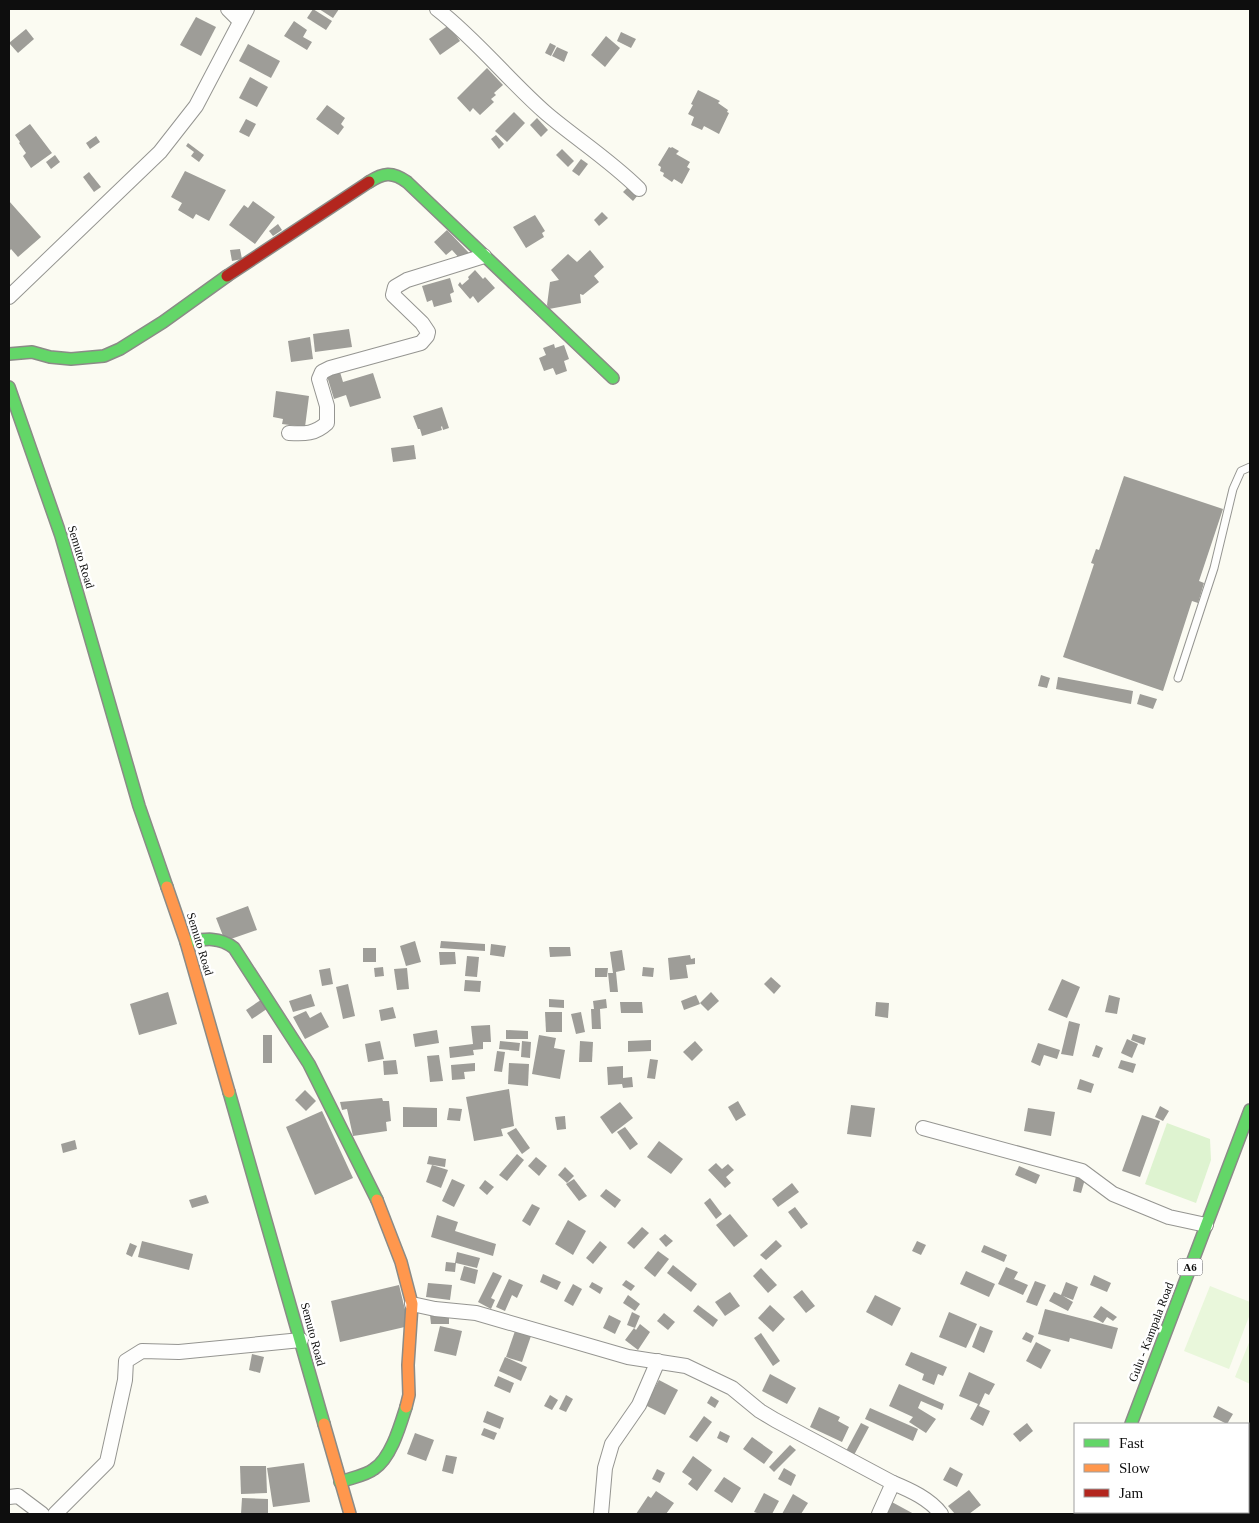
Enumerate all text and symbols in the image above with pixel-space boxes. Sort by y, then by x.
street label: Semuto Road [65,524,97,590]
street label: Semuto Road [184,911,216,977]
road number: A6 [1178,1258,1202,1276]
street label: Gulu - Kampala Road [1126,1280,1176,1384]
street label: Semuto Road [298,1301,328,1367]
legend [1074,1423,1249,1513]
text: Fast [1119,1435,1145,1451]
text: Slow [1119,1460,1150,1476]
text: Jam [1119,1485,1143,1501]

